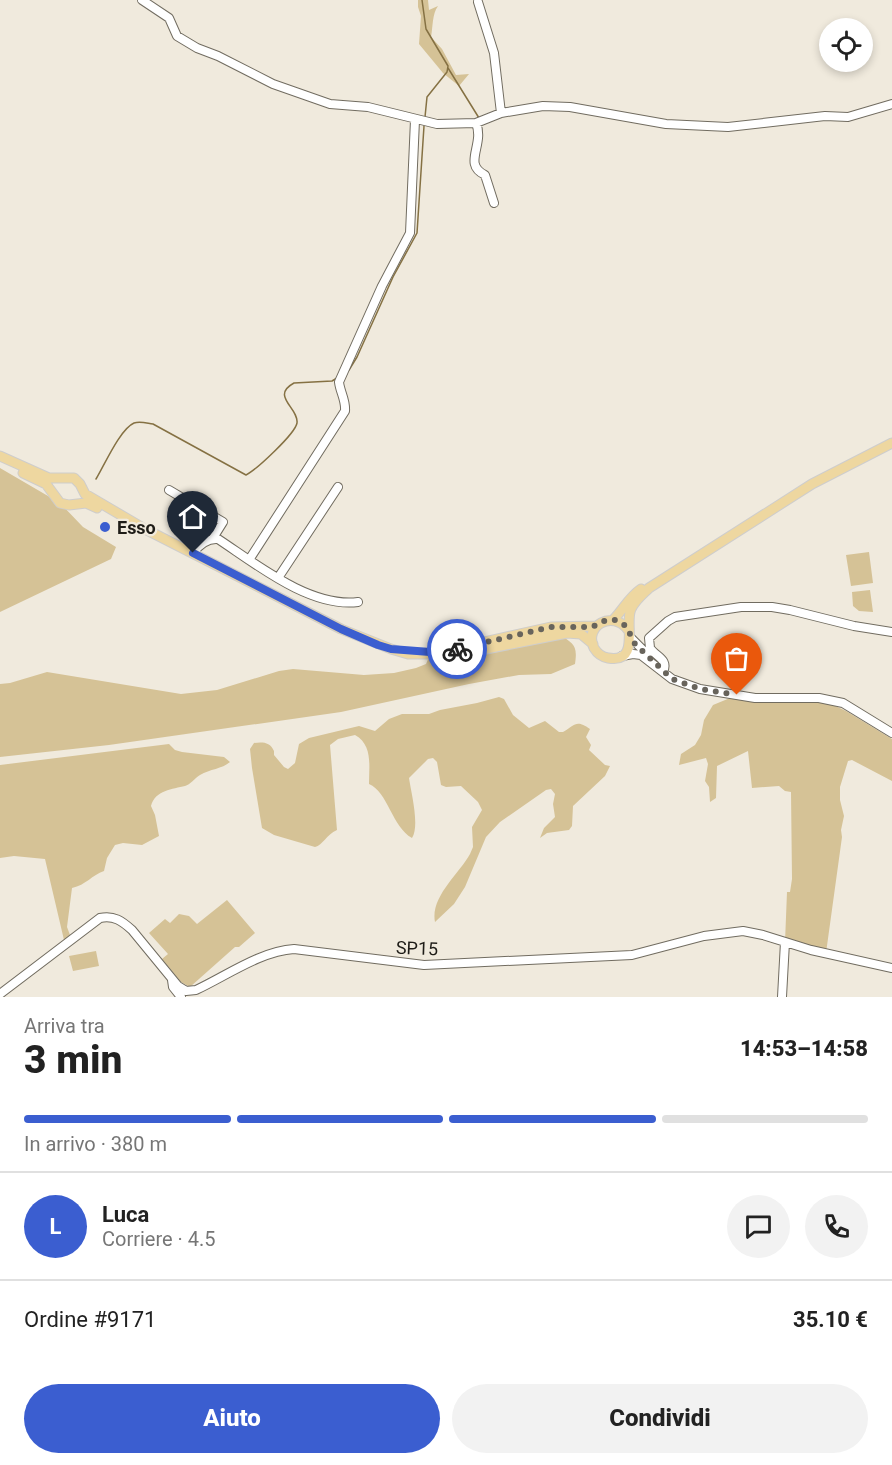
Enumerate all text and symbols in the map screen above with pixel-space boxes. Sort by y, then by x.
map controls [819,18,873,72]
button: locate [819,18,873,72]
pin [167,491,218,553]
icon: home [176,500,209,533]
place label: Esso [117,517,156,538]
marker: Esso [98,520,112,534]
courier [427,619,487,679]
icon: bike [441,633,474,666]
pin [711,633,762,695]
icon: bag [720,642,753,675]
street label: SP15 [396,937,438,959]
text: Arriva tra [24,1014,105,1038]
text: 14:53–14:58 [740,1036,868,1061]
text: 3 min [24,1037,122,1083]
text: In arrivo · 380 m [24,1132,167,1156]
button: chat [727,1195,790,1258]
button: phone [805,1195,868,1258]
text: Luca [102,1202,149,1227]
text: L [50,1214,61,1239]
text: Corriere · 4.5 [102,1227,216,1251]
text: Ordine #9171 [24,1307,156,1332]
text: 35.10 € [793,1307,868,1332]
button: Aiuto [24,1384,440,1453]
button: Condividi [452,1384,868,1453]

